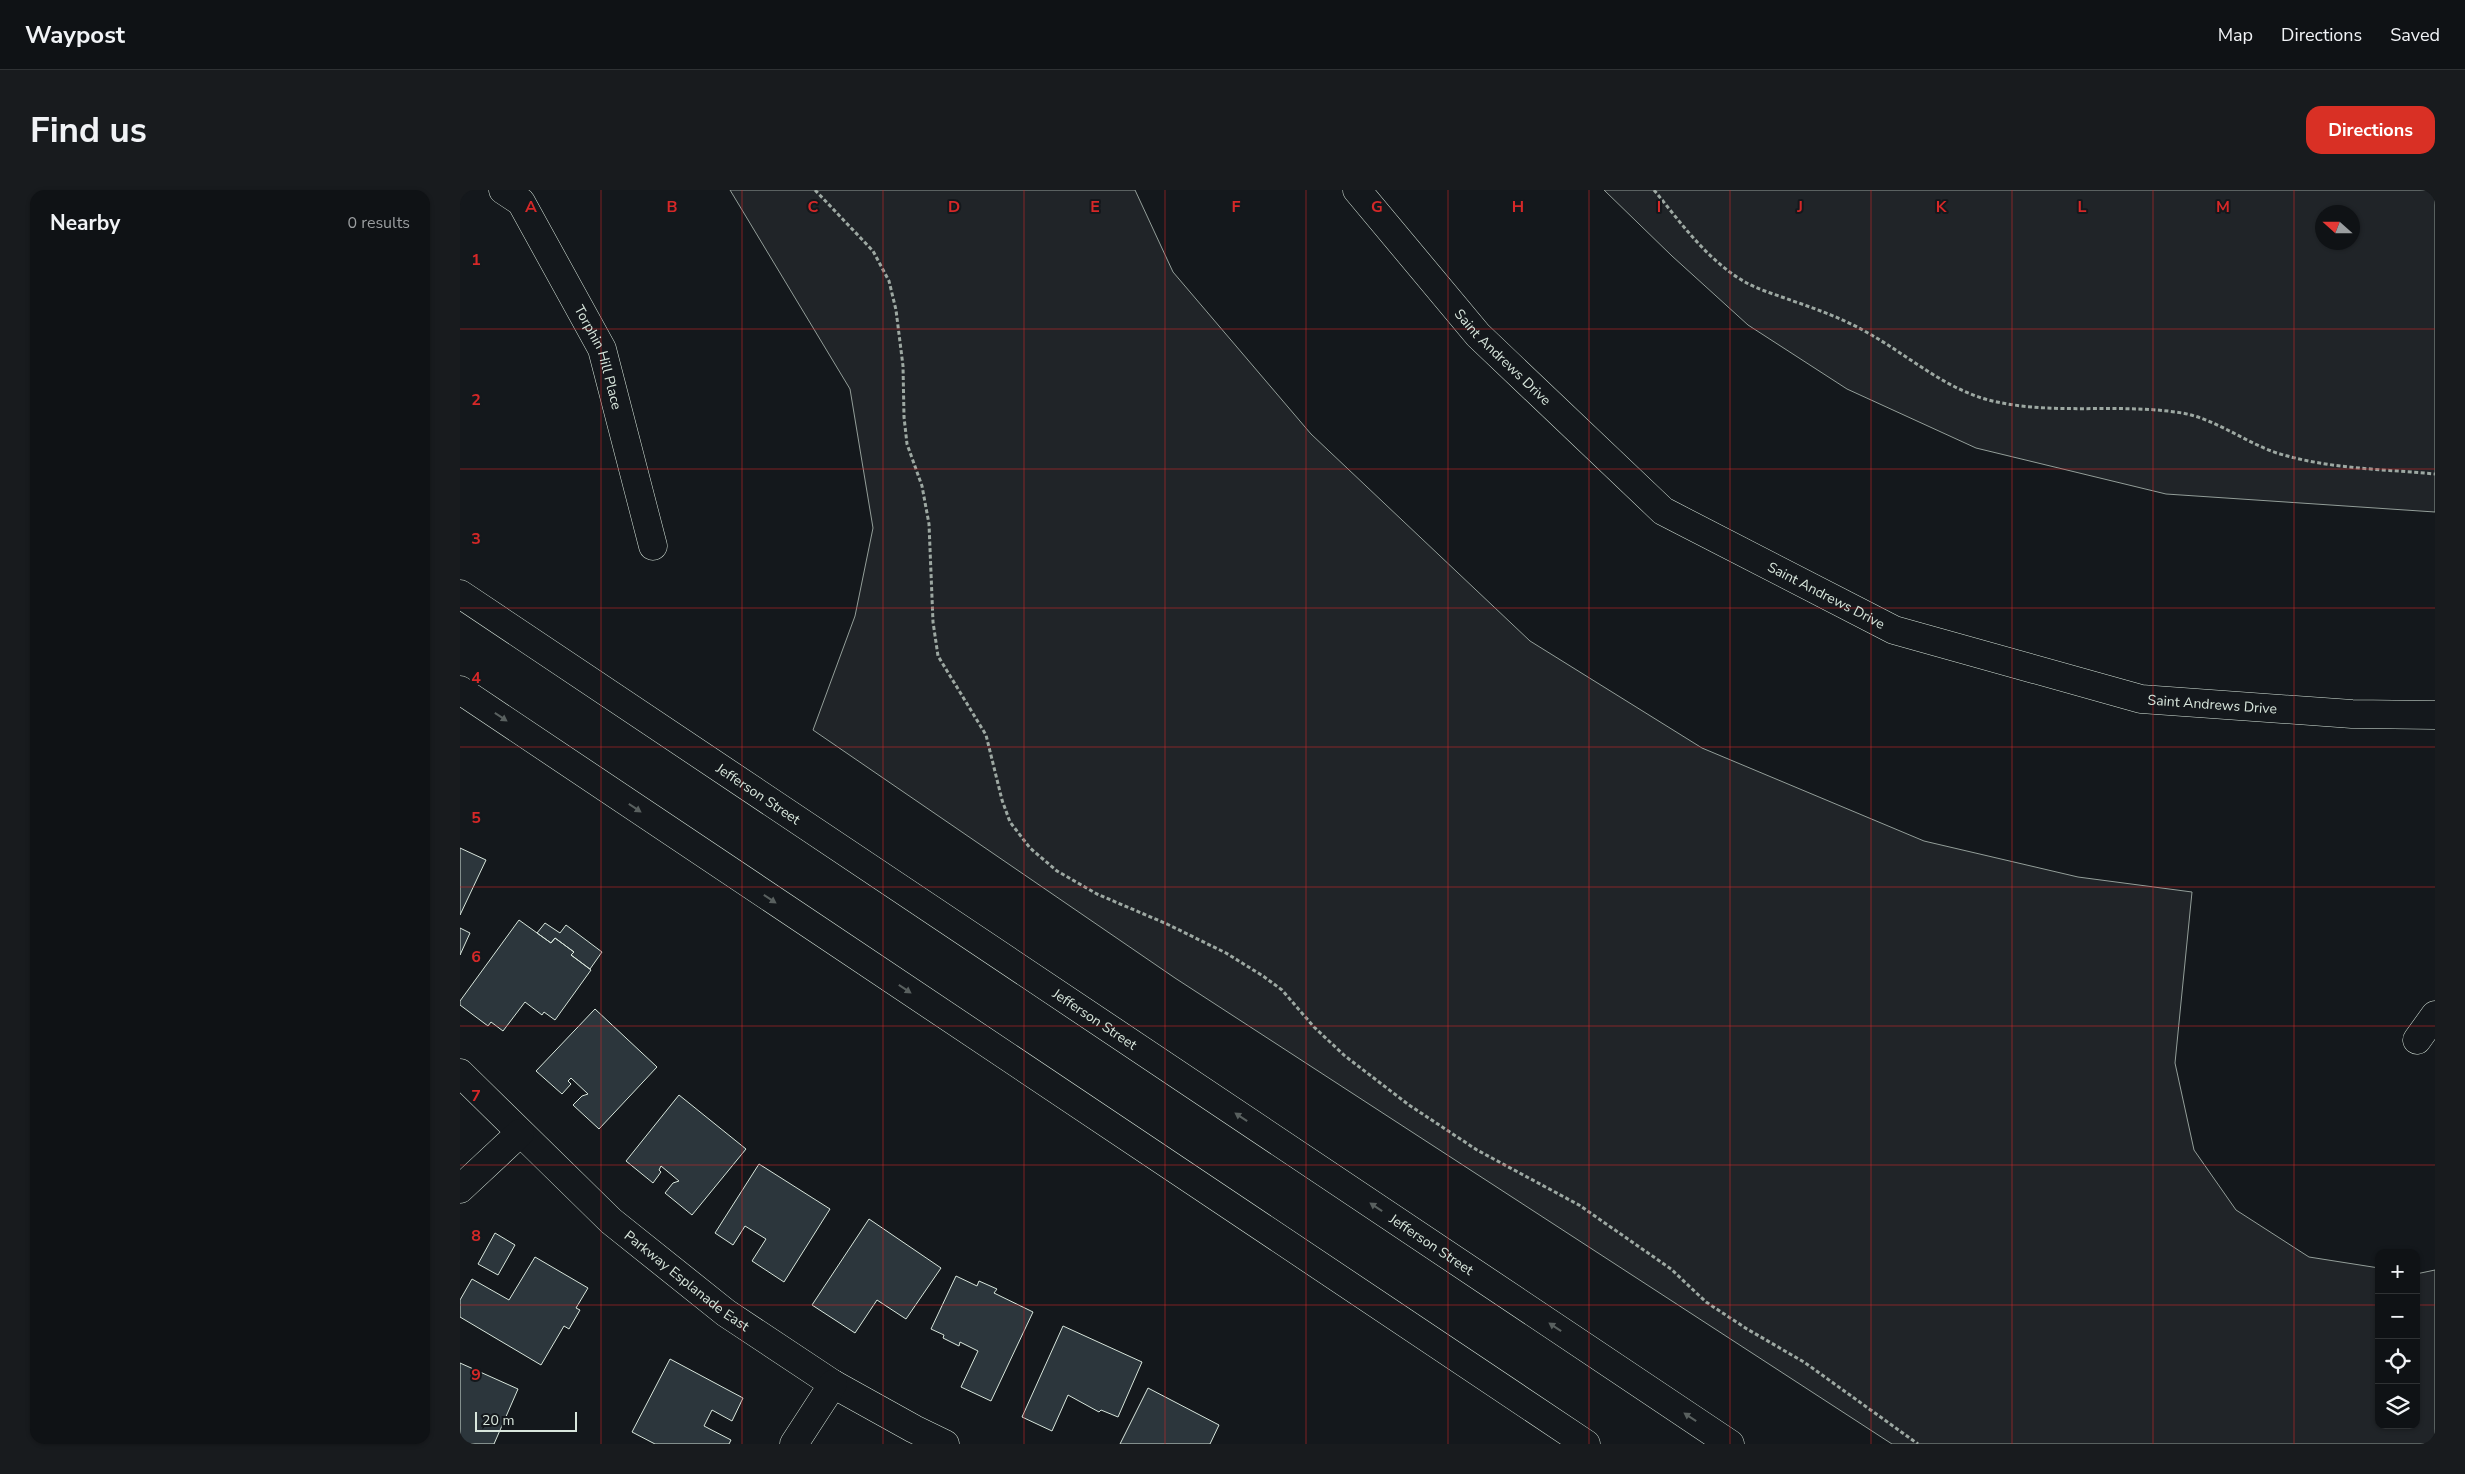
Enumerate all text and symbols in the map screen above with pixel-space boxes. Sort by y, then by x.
text: Waypost [25,19,125,51]
text: Map [2218,23,2253,47]
text: Directions [2281,23,2362,47]
text: Saved [2390,23,2440,47]
button: Directions [2306,106,2435,154]
text: Find us [30,107,147,154]
text: A [525,196,537,218]
text: B [666,196,678,218]
text: C [808,196,819,218]
text: D [948,196,960,218]
text: E [1090,196,1100,218]
text: F [1232,196,1241,218]
text: G [1371,196,1383,218]
text: H [1512,196,1524,218]
text: I [1657,196,1661,218]
text: J [1796,196,1803,218]
text: K [1936,196,1948,218]
text: L [2078,196,2087,218]
text: M [2216,196,2230,218]
north arrow [2315,205,2360,250]
text: Nearby [50,209,120,237]
text: 0 results [348,212,410,234]
text: 1 [471,249,481,271]
street label: Torphin Hill Place [570,301,627,412]
street label: Saint Andrews Drive [1450,305,1556,409]
text: 2 [471,389,481,411]
text: 3 [471,528,481,550]
street label: Saint Andrews Drive [1764,557,1888,633]
text: 4 [471,667,481,689]
street label: Saint Andrews Drive [2147,690,2278,718]
one-way arrow [494,713,507,722]
street label: Jefferson Street [712,758,804,829]
one-way arrow [629,803,642,813]
text: 5 [471,807,481,829]
one-way arrow [763,894,777,904]
text: 6 [471,946,481,968]
street label: Jefferson Street [1048,983,1141,1054]
one-way arrow [899,984,912,994]
text: 7 [471,1085,481,1107]
one-way arrow [1234,1112,1247,1122]
one-way arrow [1369,1202,1383,1212]
street label: Jefferson Street [1385,1209,1477,1279]
text: 8 [471,1225,481,1247]
street label: Parkway Esplanade East [620,1226,753,1335]
map controls [2375,1249,2420,1429]
button: + [2375,1249,2420,1294]
button: − [2375,1294,2420,1339]
one-way arrow [1548,1322,1561,1332]
button: locate [2375,1339,2420,1384]
text: 9 [471,1364,481,1386]
button: layers [2375,1384,2420,1429]
scale bar [475,1409,578,1432]
text: 20 m [482,1411,514,1430]
one-way arrow [1683,1412,1697,1422]

